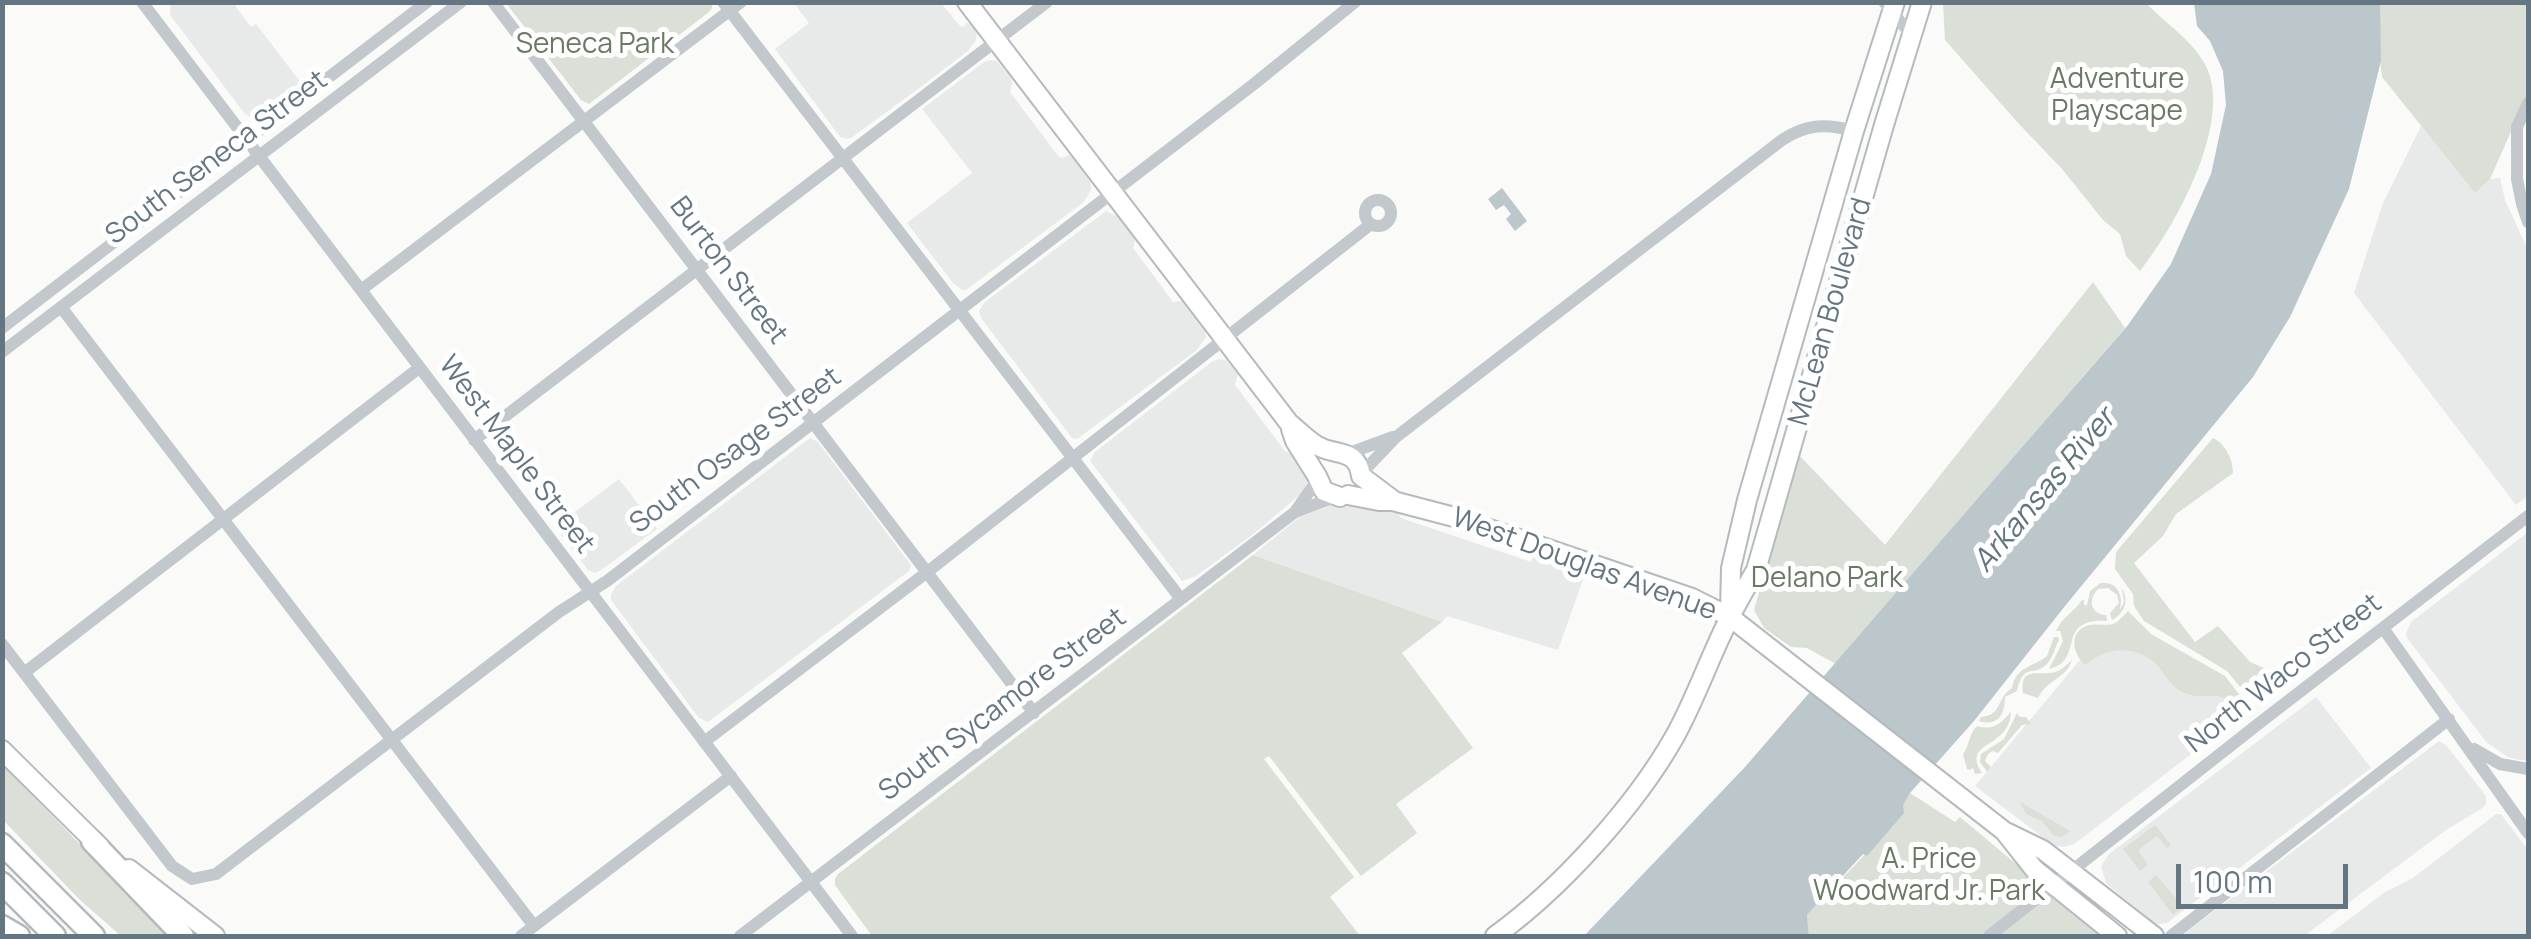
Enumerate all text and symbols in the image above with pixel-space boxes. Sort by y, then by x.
park label: Seneca Park [516,28,674,62]
park label: Adventure Playscape [2050,63,2184,129]
street label: South Seneca Street [100,64,334,252]
street label: Burton Street [662,191,794,351]
street label: McLean Boulevard [1782,194,1880,430]
street label: West Maple Street [431,350,601,560]
street label: South Osage Street [624,361,848,541]
water label: Arkansas River [1966,402,2124,580]
street label: West Douglas Avenue [1447,501,1721,629]
park label: Delano Park [1751,562,1903,596]
street label: North Waco Street [2179,587,2389,761]
street label: South Sycamore Street [873,601,1133,809]
park label: A. Price Woodward Jr. Park [1813,843,2045,909]
scale bar [2181,844,2354,906]
text: 100 m [2193,861,2273,902]

